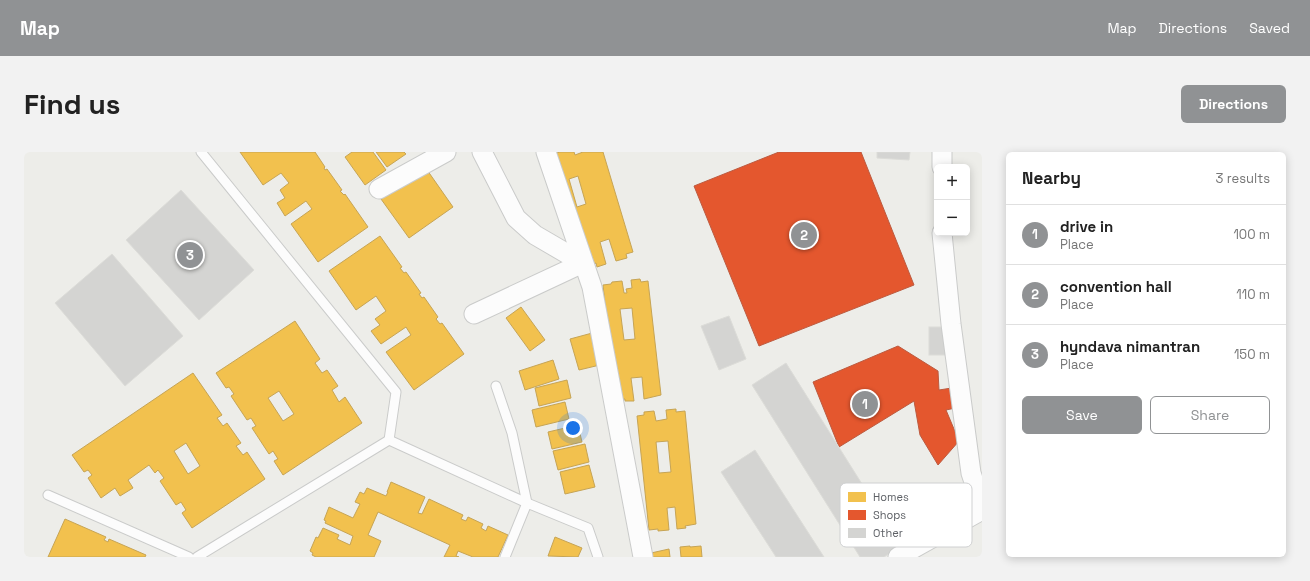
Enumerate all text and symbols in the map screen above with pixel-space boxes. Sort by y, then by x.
text: Map [20,16,60,41]
text: Map [1107,19,1137,37]
text: Directions [1159,19,1227,37]
text: Saved [1249,19,1290,37]
button: Directions [1181,85,1286,123]
text: Find us [24,86,121,122]
map controls [934,164,970,236]
button: + [934,164,970,200]
text: Nearby [1022,167,1081,189]
text: 3 results [1216,170,1270,187]
button: − [934,200,970,236]
text: drive in [1060,217,1113,236]
pin: 2 [791,220,817,250]
text: 1 [1032,226,1038,243]
text: 100 m [1233,226,1270,243]
text: Place [1060,236,1094,253]
pin: 3 [177,240,203,270]
text: convention hall [1060,277,1172,296]
text: 2 [1031,286,1039,303]
text: 110 m [1236,286,1270,303]
text: Place [1060,296,1094,313]
text: hyndava nimantran [1060,337,1200,356]
text: 3 [1031,346,1039,363]
text: 150 m [1234,346,1270,363]
text: Place [1060,356,1094,373]
pin: 1 [852,389,878,419]
button: Save [1022,396,1142,434]
button: Share [1150,396,1270,434]
your location [563,418,583,438]
legend [840,483,972,547]
text: Homes [873,490,909,504]
text: Shops [873,508,906,522]
text: Other [873,526,903,540]

